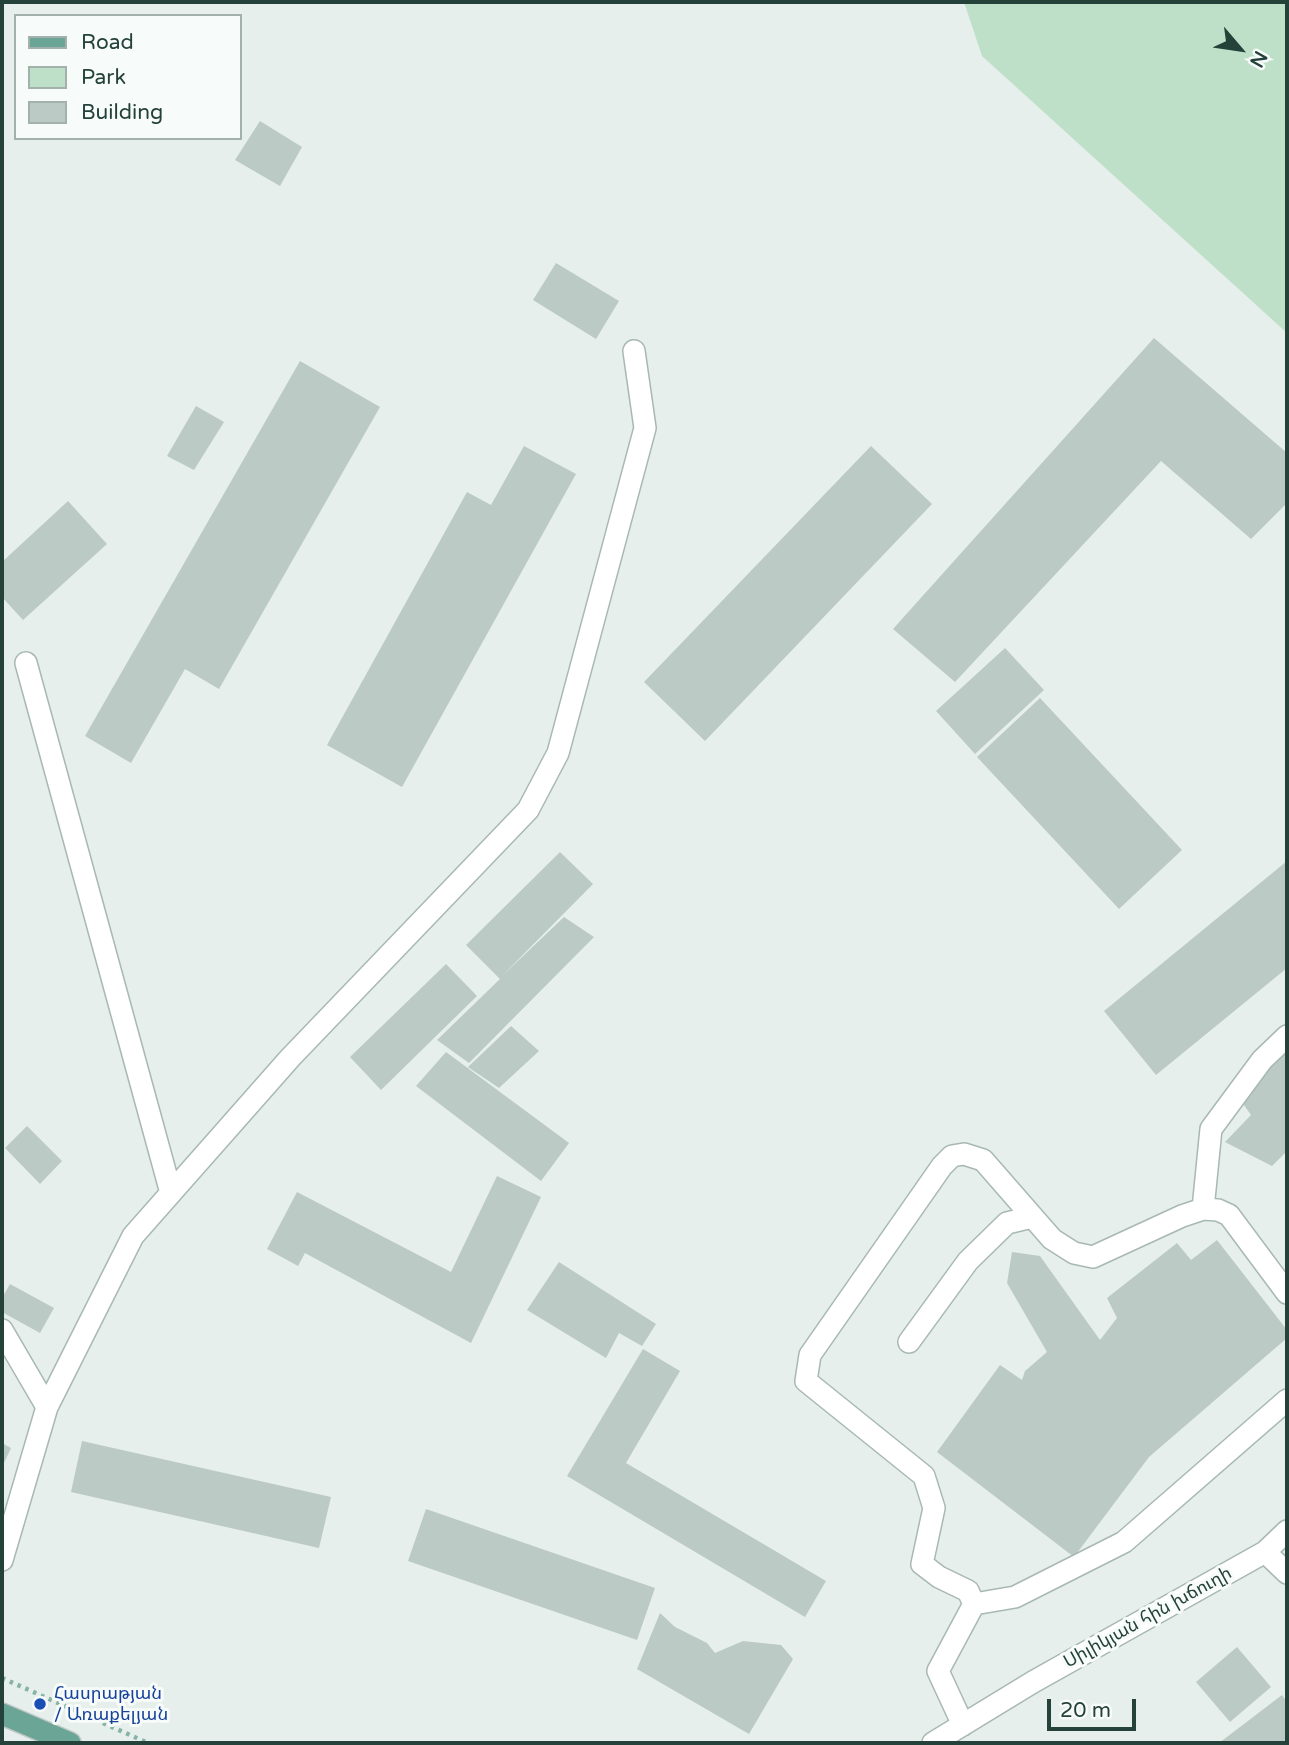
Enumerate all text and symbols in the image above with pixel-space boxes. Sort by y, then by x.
legend [14,14,242,140]
north arrow [1205,14,1275,84]
text: Road [81,30,134,55]
text: N [1245,47,1272,71]
text: Park [81,65,126,90]
text: Building [81,100,163,125]
street label: Սիլիկյան հին խճուղի [1060,1563,1236,1673]
place label: Հասրաթյան / Առաքելյան [54,1683,168,1726]
scale bar [1051,1686,1140,1730]
marker: Հասրաթյան / Առաքելյան [32,1696,48,1712]
text: 20 m [1060,1698,1111,1723]

